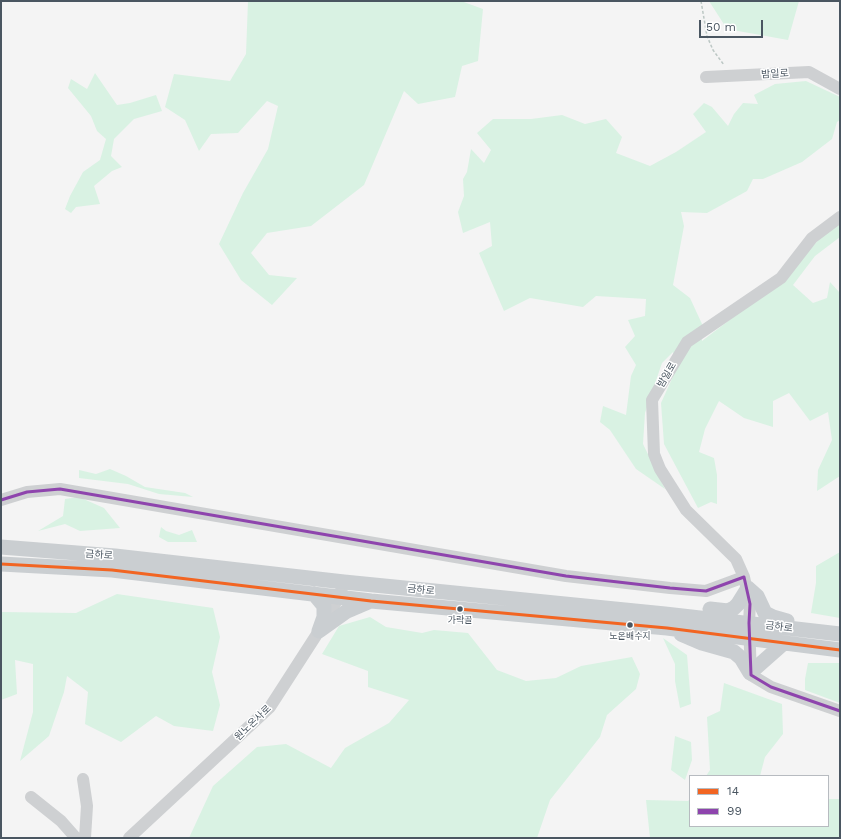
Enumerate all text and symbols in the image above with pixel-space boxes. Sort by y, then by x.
scale bar [701,12,765,38]
text: 50 m [706,20,736,34]
street label: 밤일로 [761,67,789,81]
street label: 밤일로 [655,360,679,390]
street label: 금하로 [85,548,113,562]
street label: 금하로 [407,583,435,597]
marker: 가락골 [455,604,465,614]
place label: 가락골 [448,615,472,625]
street label: 금하로 [765,619,793,635]
marker: 노온배수지 [625,620,635,630]
place label: 노온배수지 [609,631,651,641]
street label: 원노온사로 [232,703,274,743]
legend [689,775,829,827]
text: 14 [727,784,739,798]
text: 99 [727,804,742,818]

